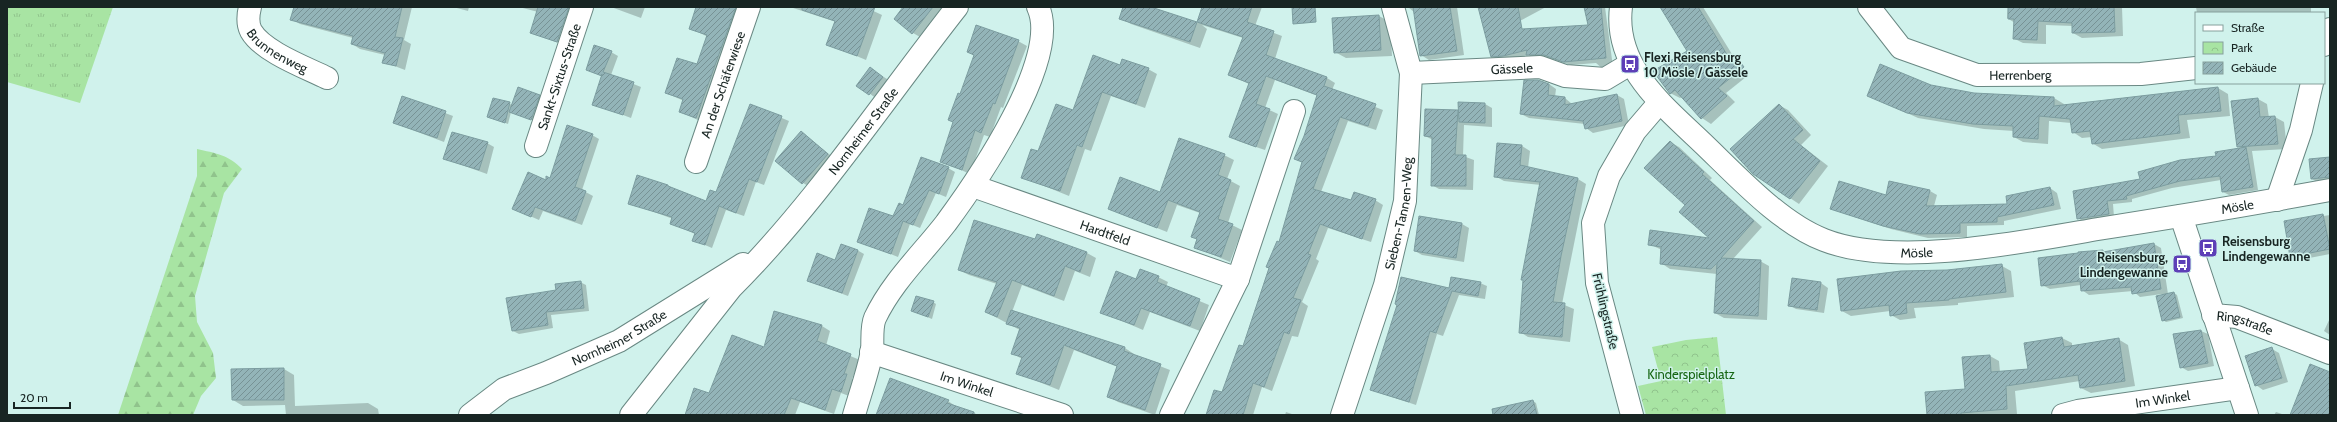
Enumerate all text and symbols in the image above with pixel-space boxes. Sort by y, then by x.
legend [2195,12,2325,84]
text: Straße [2231,20,2264,35]
street label: Sankt-Sixtus-Straße [534,21,584,132]
street label: Brunnenweg [244,25,311,76]
street label: An der Schäferwiese [697,29,748,140]
text: Park [2231,40,2253,55]
place label: Flexi Reisensburg 10 Mösle / Gässele [1644,49,1748,80]
bus stop icon: Flexi Reisensburg 10 Mösle / Gässele [1619,53,1641,75]
street label: Gässele [1490,59,1534,77]
text: Gebäude [2231,60,2277,75]
street label: Herrenberg [1989,67,2052,83]
street label: Nornheimer Straße [825,84,901,178]
street label: Sieben-Tannen-Weg [1381,156,1415,271]
street label: Mösle [2220,196,2255,217]
street label: Hardtfeld [1078,216,1132,249]
place label: Reisensburg Lindengewanne [2222,233,2310,264]
bus stop icon: Reisensburg Lindengewanne [2197,237,2219,259]
street label: Mösle [1900,244,1934,261]
place label: Reisensburg, Lindengewanne [2080,249,2168,280]
bus stop icon: Reisensburg, Lindengewanne [2171,253,2193,275]
street label: Frühlingstraße [1589,271,1623,351]
street label: Nornheimer Straße [569,305,670,369]
street label: Ringstraße [2216,307,2276,338]
park label: Kinderspielplatz [1647,366,1735,382]
street label: Im Winkel [938,367,996,400]
scale bar [14,384,70,410]
street label: Im Winkel [2134,387,2191,411]
text: 20 m [20,390,48,405]

